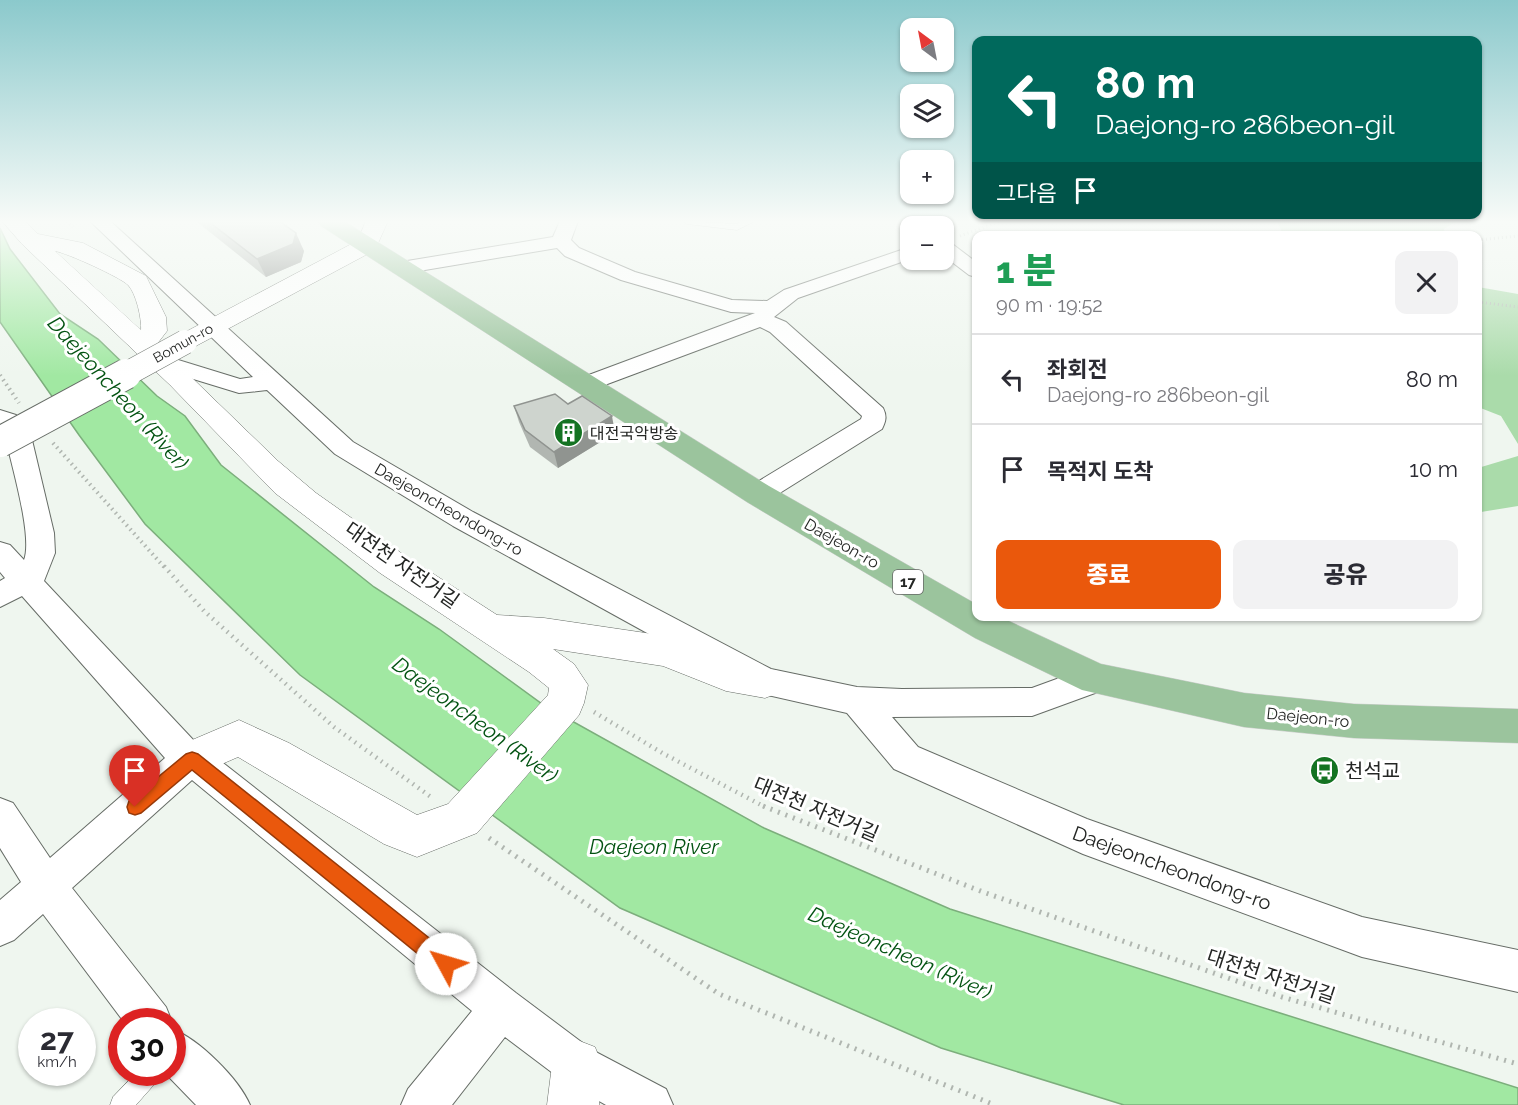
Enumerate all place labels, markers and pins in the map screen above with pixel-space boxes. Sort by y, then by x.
building icon: 대전국악방송 [553,417,585,449]
place label: 대전국악방송 [590,424,678,443]
pin [109,745,160,807]
bus stop icon: 천석교 [1308,755,1340,787]
place label: 천석교 [1345,759,1400,783]

